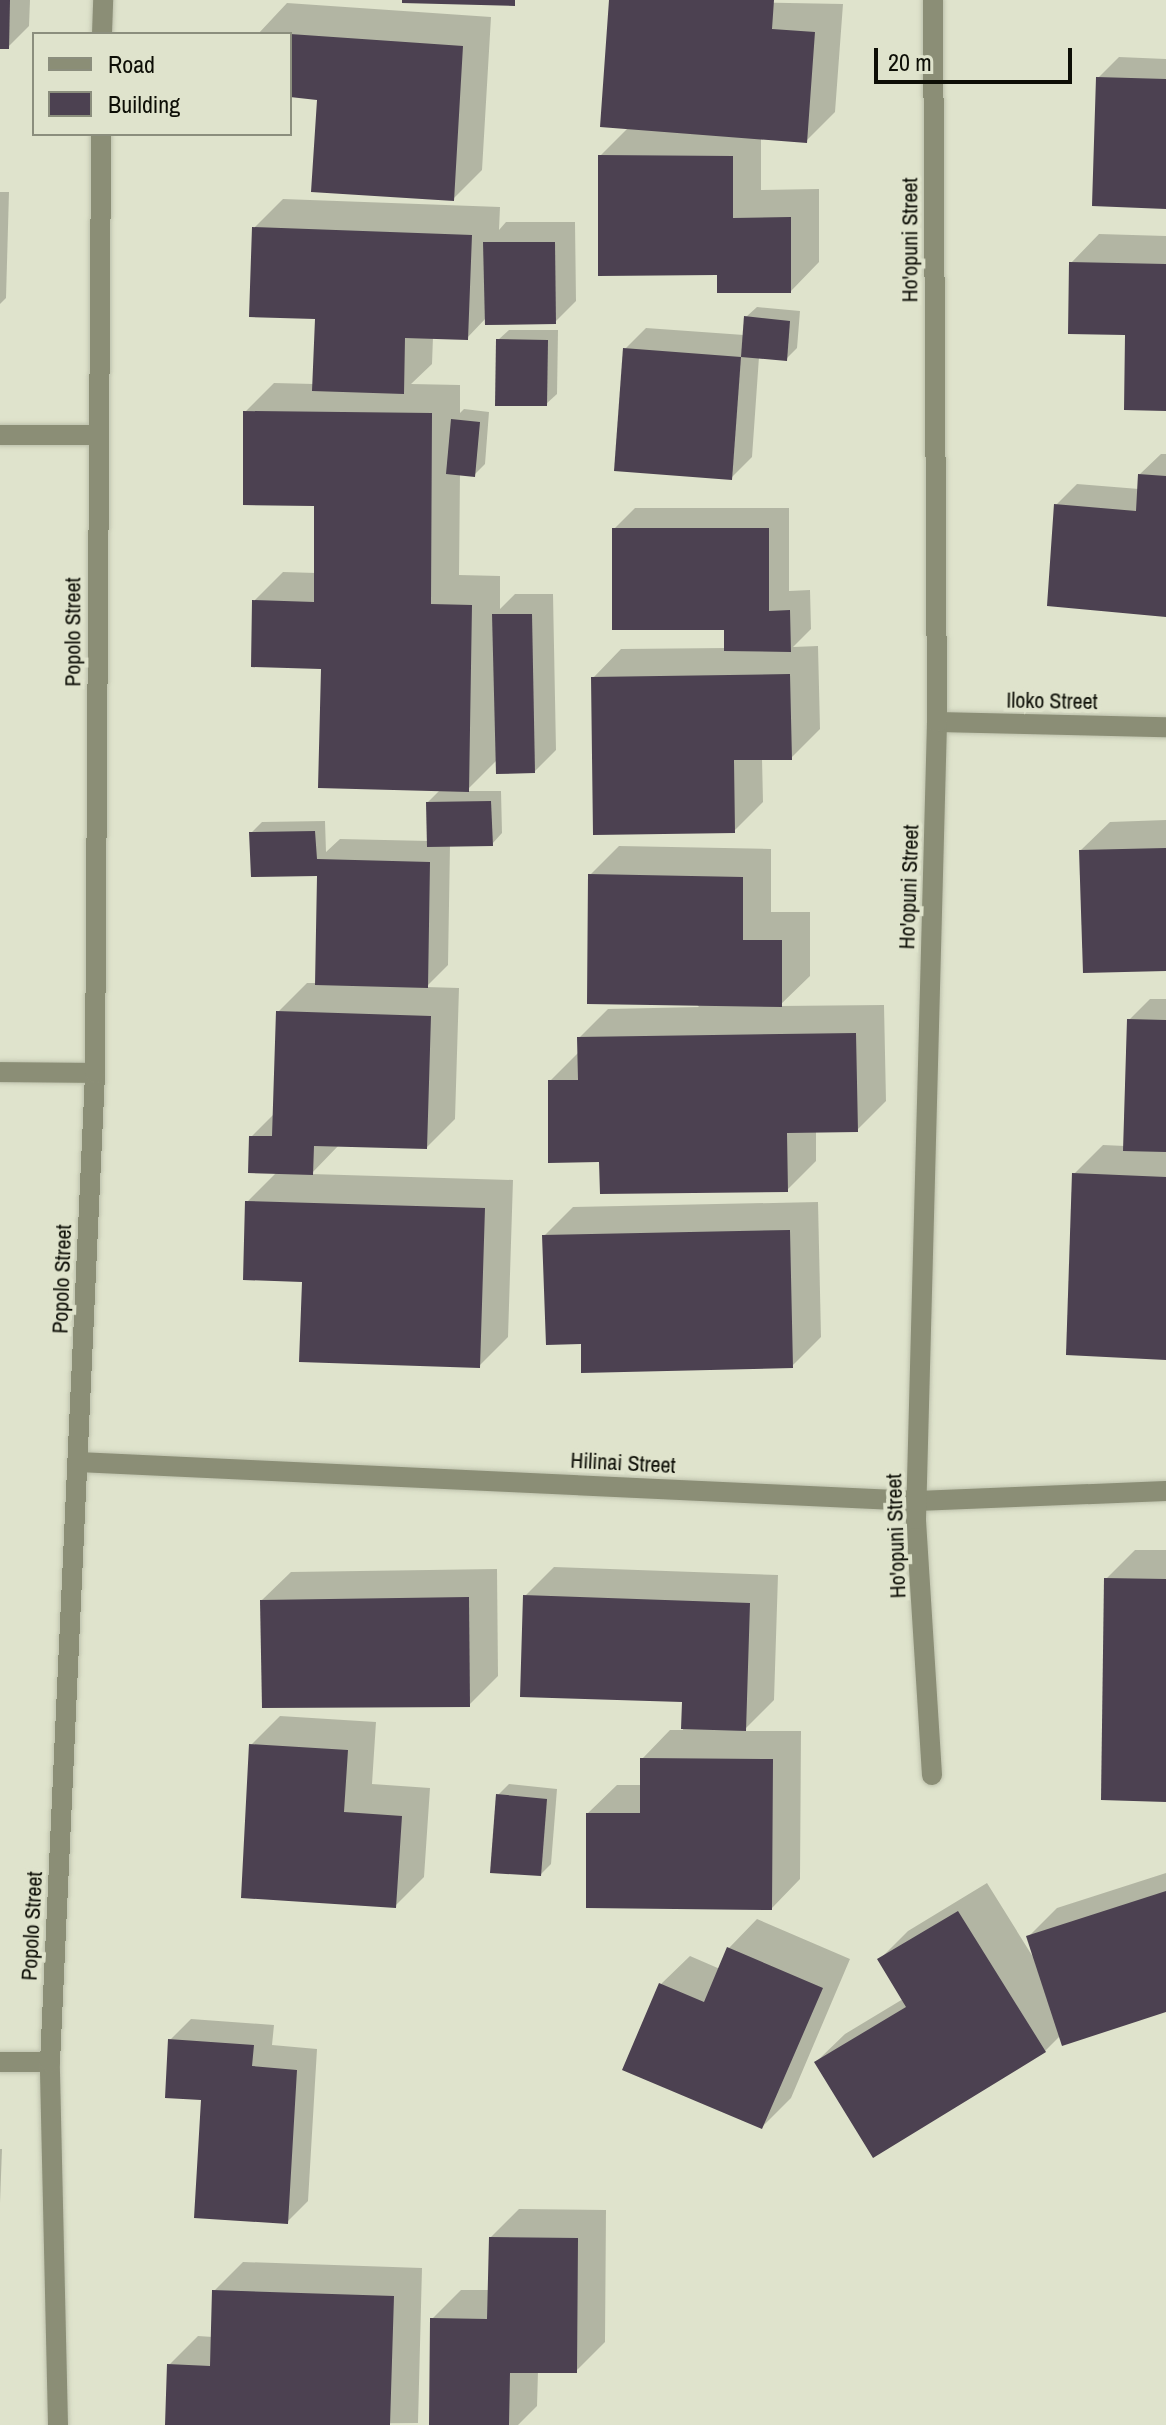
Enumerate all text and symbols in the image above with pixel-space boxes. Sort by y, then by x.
legend [32,32,292,136]
scale bar [878,32,1076,82]
text: 20 m [888,46,932,78]
text: Road [108,48,155,80]
text: Building [108,88,180,120]
street label: Ho'opuni Street [897,178,923,302]
street label: Popolo Street [60,577,86,687]
street label: Iloko Street [1006,687,1098,715]
street label: Ho'opuni Street [894,824,924,950]
street label: Popolo Street [47,1224,77,1334]
street label: Hilinai Street [570,1447,676,1479]
street label: Ho'opuni Street [881,1473,911,1599]
street label: Popolo Street [16,1871,48,1981]

